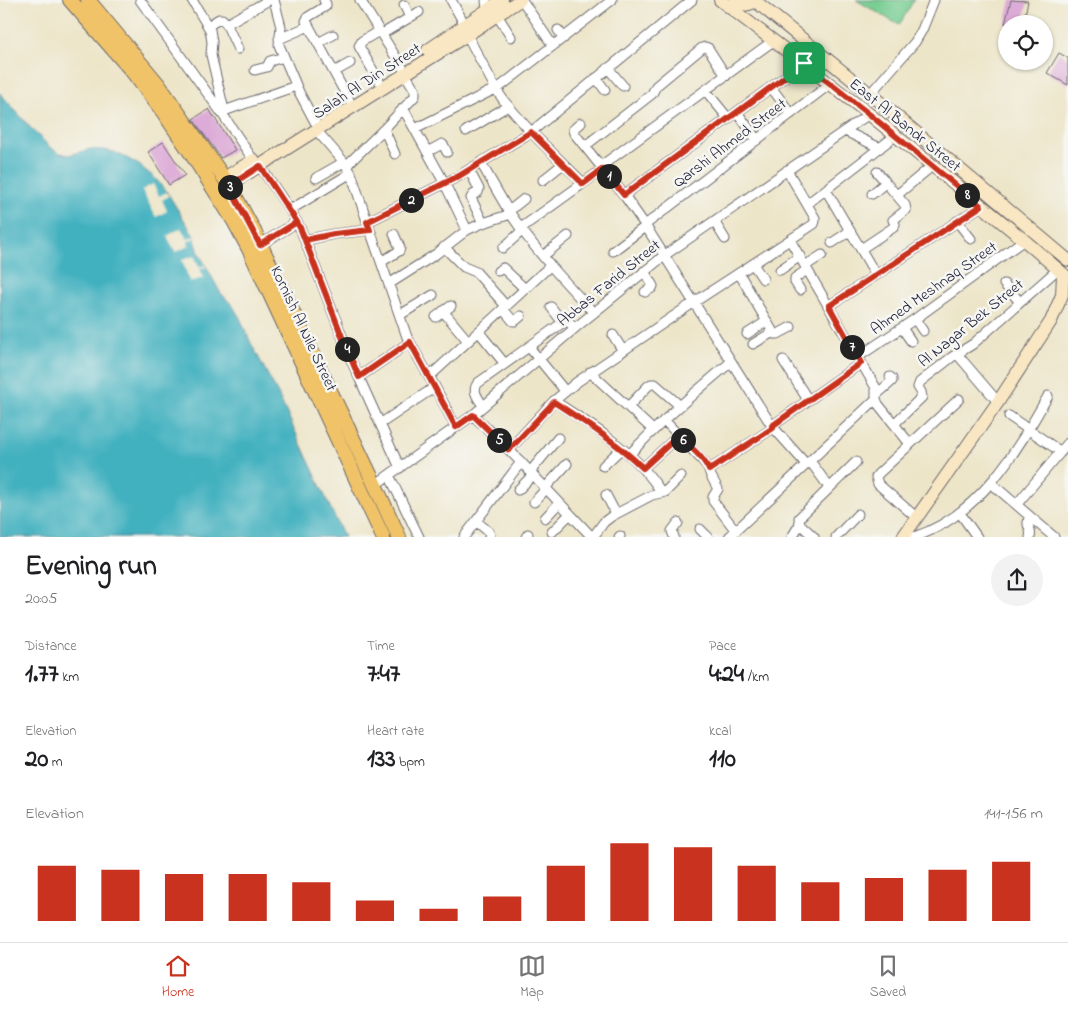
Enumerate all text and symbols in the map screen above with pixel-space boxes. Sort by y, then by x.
map controls [998,15,1053,70]
button: locate [998,15,1053,70]
street label: Salah Al Din Street [308,37,427,126]
pin [783,42,825,84]
icon: arrive [790,49,818,77]
street label: East Al Bandr Street [844,73,966,179]
street label: Qarshi Ahmed Street [668,92,793,194]
pin: 1 [596,164,622,188]
text: 1 [607,166,612,187]
pin: 3 [218,174,242,200]
text: 3 [228,177,233,198]
pin: 8 [954,182,980,208]
text: 8 [965,185,970,206]
pin: 2 [398,188,424,212]
text: 2 [408,190,415,211]
street label: Abbas Farid Street [552,234,667,333]
street label: Ahmed Meshnaq Street [866,235,1003,342]
street label: Kornish Al Nile Street [264,262,343,396]
street label: Al Nagar Bek Street [913,273,1030,374]
pin: 7 [840,334,864,360]
pin: 4 [334,336,360,362]
text: 7 [850,337,855,358]
text: 4 [345,339,350,360]
pin: 5 [486,428,512,452]
pin: 6 [670,428,696,452]
text: 5 [495,430,504,451]
text: 6 [680,430,687,451]
text: Evening run [25,547,157,588]
button: share [991,554,1043,606]
text: 20:05 [25,587,57,611]
text: Distance [25,636,77,657]
text: Time [367,636,395,657]
text: Pace [709,636,736,657]
text: 1.77 [25,657,59,693]
text: 7:47 [367,657,400,693]
text: 4:24 [709,657,744,693]
text: km [59,667,79,688]
text: /km [744,667,769,688]
text: Elevation [25,721,76,742]
text: Heart rate [367,721,424,742]
text: kcal [709,721,731,742]
text: 20 [25,742,48,778]
text: 133 [367,742,396,778]
text: 110 [709,742,736,778]
text: m [48,752,63,773]
text: bpm [396,752,425,773]
text: Elevation [25,802,84,826]
text: 141–156 m [984,802,1043,826]
tab: Home [162,952,194,1003]
tab: Map [518,952,546,1003]
tab: Saved [870,952,906,1003]

